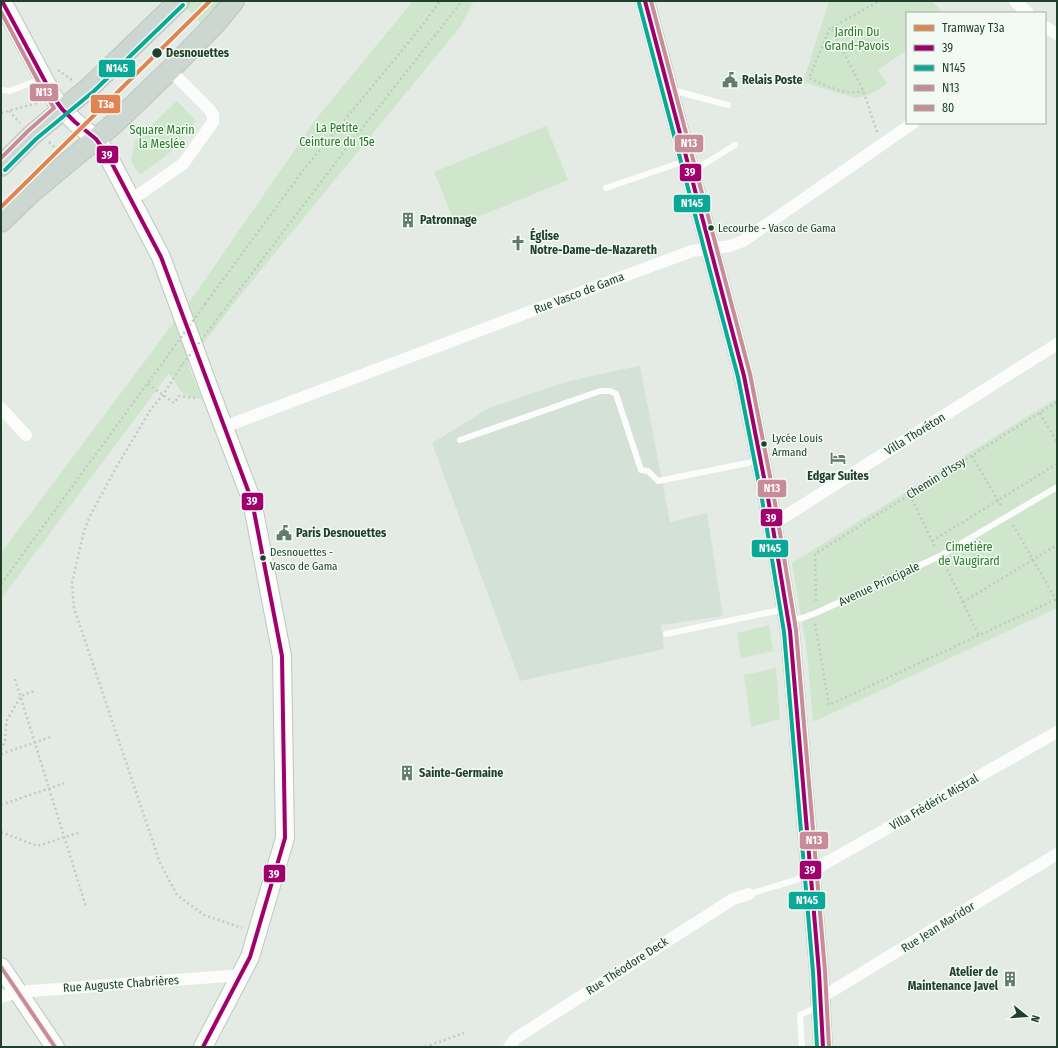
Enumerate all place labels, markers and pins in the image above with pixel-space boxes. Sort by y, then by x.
marker: Desnouettes [150,46,164,60]
place label: Desnouettes [166,46,230,60]
public building icon: Relais Poste [721,71,739,89]
place label: Relais Poste [742,73,803,87]
building icon: Patronnage [399,211,417,229]
place label: Patronnage [420,213,477,227]
place label: Lecourbe - Vasco de Gama [718,222,836,235]
marker: Lecourbe - Vasco de Gama [706,223,716,233]
place label: Église Notre-Dame-de-Nazareth [530,227,657,257]
church icon: Église Notre-Dame-de-Nazareth [509,234,527,252]
place label: Lycée Louis Armand [772,432,823,459]
marker: Lycée Louis Armand [759,439,769,449]
hotel icon: Edgar Suites [829,449,847,467]
place label: Edgar Suites [807,469,869,483]
public building icon: Paris Desnouettes [275,524,293,542]
place label: Paris Desnouettes [296,526,387,540]
place label: Desnouettes - Vasco de Gama [270,546,338,573]
marker: Desnouettes - Vasco de Gama [258,553,268,563]
building icon: Sainte-Germaine [398,764,416,782]
place label: Sainte-Germaine [419,766,503,780]
place label: Atelier de Maintenance Javel [908,965,999,993]
building icon: Atelier de Maintenance Javel [1001,970,1019,988]

